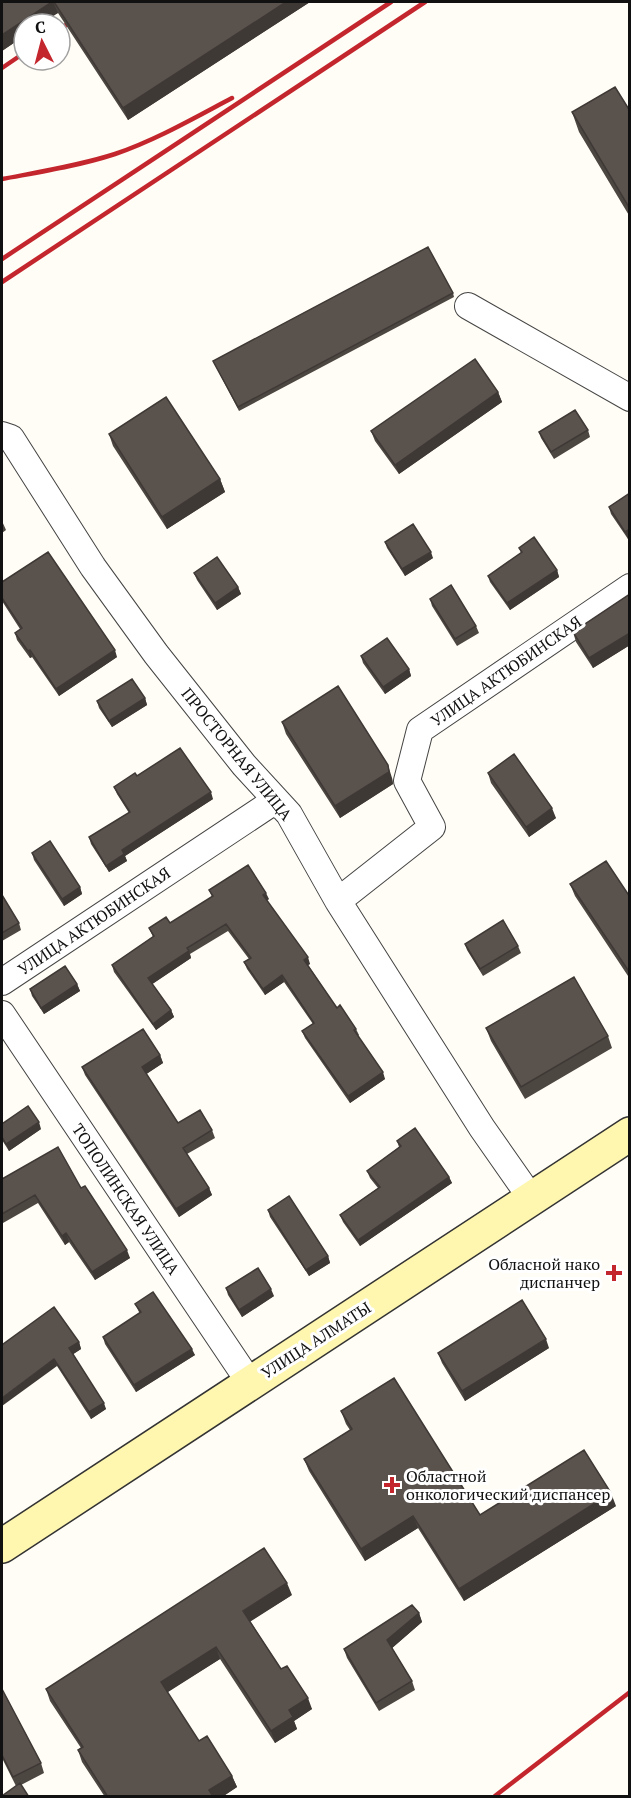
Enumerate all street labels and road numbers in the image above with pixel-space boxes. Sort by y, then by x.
street label: УЛИЦА АКТЮБИНСКАЯ [426,611,586,731]
street label: ПРОСТОРНАЯ УЛИЦА [177,683,297,825]
street label: УЛИЦА АКТЮБИНСКАЯ [14,862,174,980]
street label: ТОПОЛИНСКАЯ УЛИЦА [67,1119,185,1279]
street label: УЛИЦА АЛМАТЫ [257,1296,375,1384]

